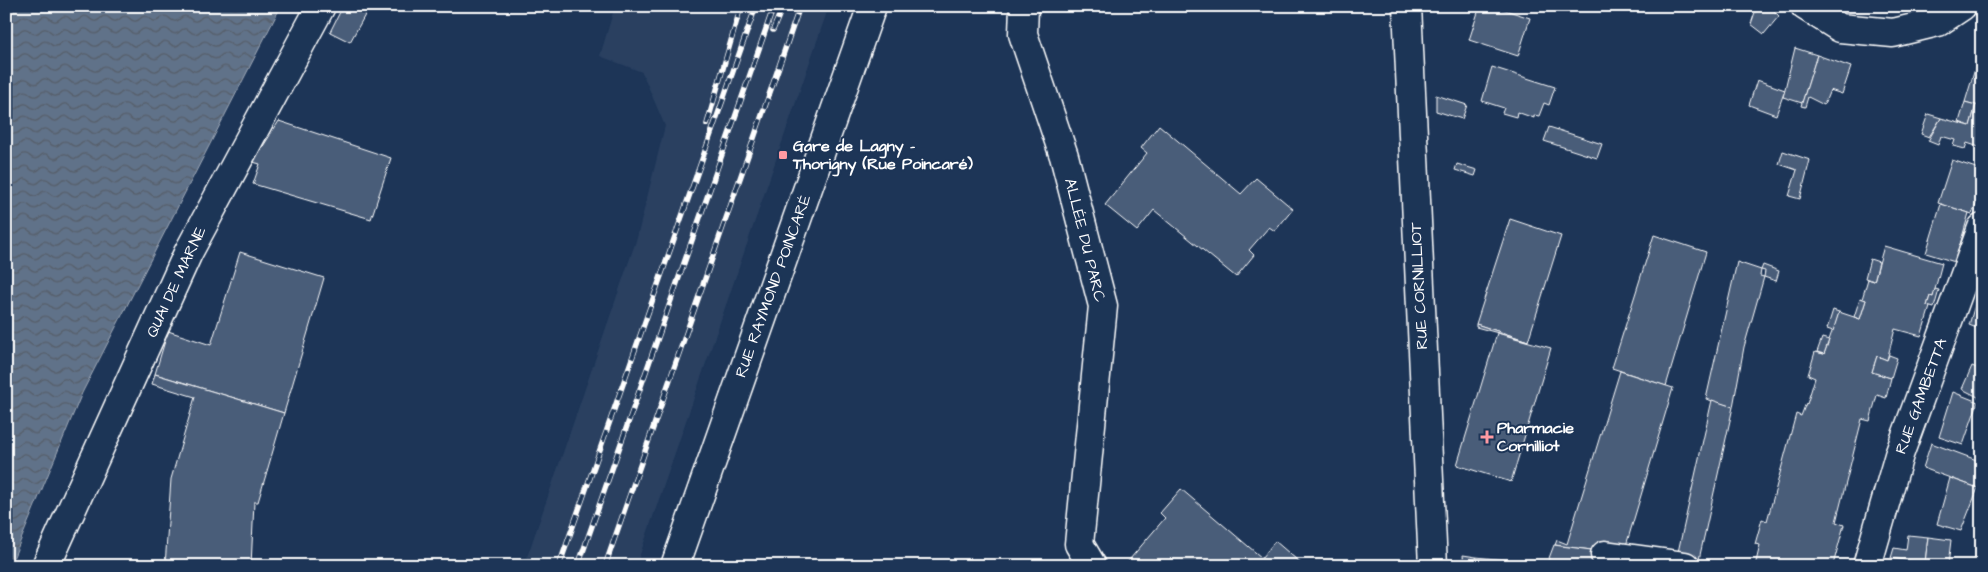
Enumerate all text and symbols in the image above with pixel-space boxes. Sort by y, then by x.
place label: Gare de Lagny - Thorigny (Rue Poincaré) [792,135,973,177]
marker: Gare de Lagny - Thorigny (Rue Poincaré) [777,149,789,161]
street label: ALLÉE DU PARC [1059,176,1111,304]
street label: RUE RAYMOND POINCARÉ [730,191,817,380]
street label: QUAI DE MARNE [141,222,212,341]
street label: RUE CORNILLIOT [1405,222,1433,350]
street label: RUE GAMBETTA [1890,335,1952,457]
place label: Pharmacie Cornilliot [1497,417,1574,457]
marker: Pharmacie Cornilliot [1481,431,1493,443]

